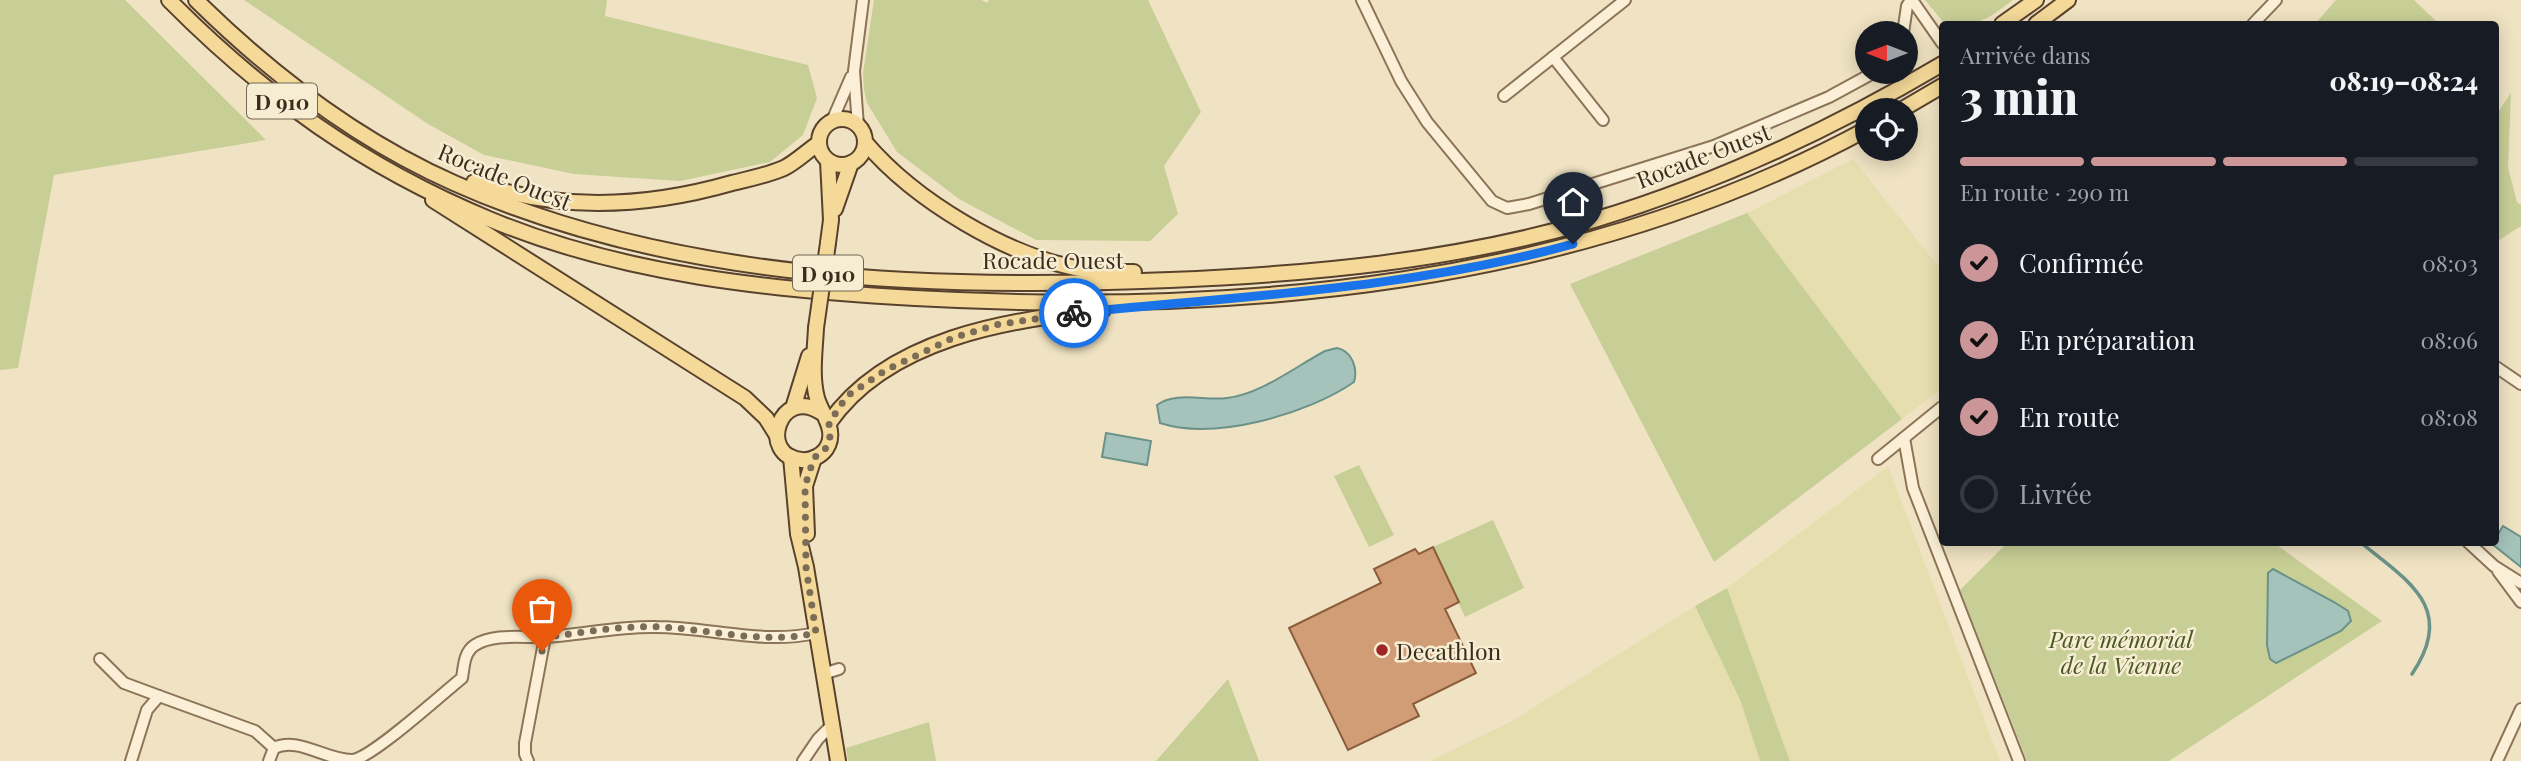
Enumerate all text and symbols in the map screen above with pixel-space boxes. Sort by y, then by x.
north arrow [1855,21,1918,84]
map controls [1855,21,1918,161]
text: Arrivée dans [1960,39,2091,70]
text: 08:19–08:24 [2330,63,2478,98]
text: 3 min [1960,65,2078,127]
road number: D 910 [247,84,317,119]
button: locate [1855,98,1918,161]
street label: Rocade Ouest [1631,115,1775,195]
street label: Rocade Ouest [434,135,577,217]
pin [1543,172,1603,244]
text: En route · 290 m [1960,176,2129,207]
icon: home [1554,183,1592,221]
street label: Rocade Ouest [982,244,1125,275]
icon: check [1960,244,1998,282]
text: Confirmée [2019,245,2144,280]
text: 08:03 [2422,247,2478,278]
road number: D 910 [793,256,863,290]
courier [1039,278,1109,348]
icon: bike [1055,294,1093,332]
icon: check [1960,321,1998,359]
text: En préparation [2019,322,2195,357]
text: 08:06 [2420,324,2478,355]
icon: check [1960,398,1998,436]
text: En route [2019,399,2120,434]
text: 08:08 [2420,401,2478,432]
text: Livrée [2019,476,2092,511]
pin [512,579,572,651]
icon: bag [523,590,561,628]
park label: Parc mémorial de la Vienne [2048,623,2195,680]
place label: Decathlon [1396,635,1502,666]
marker: Decathlon [1374,642,1390,658]

